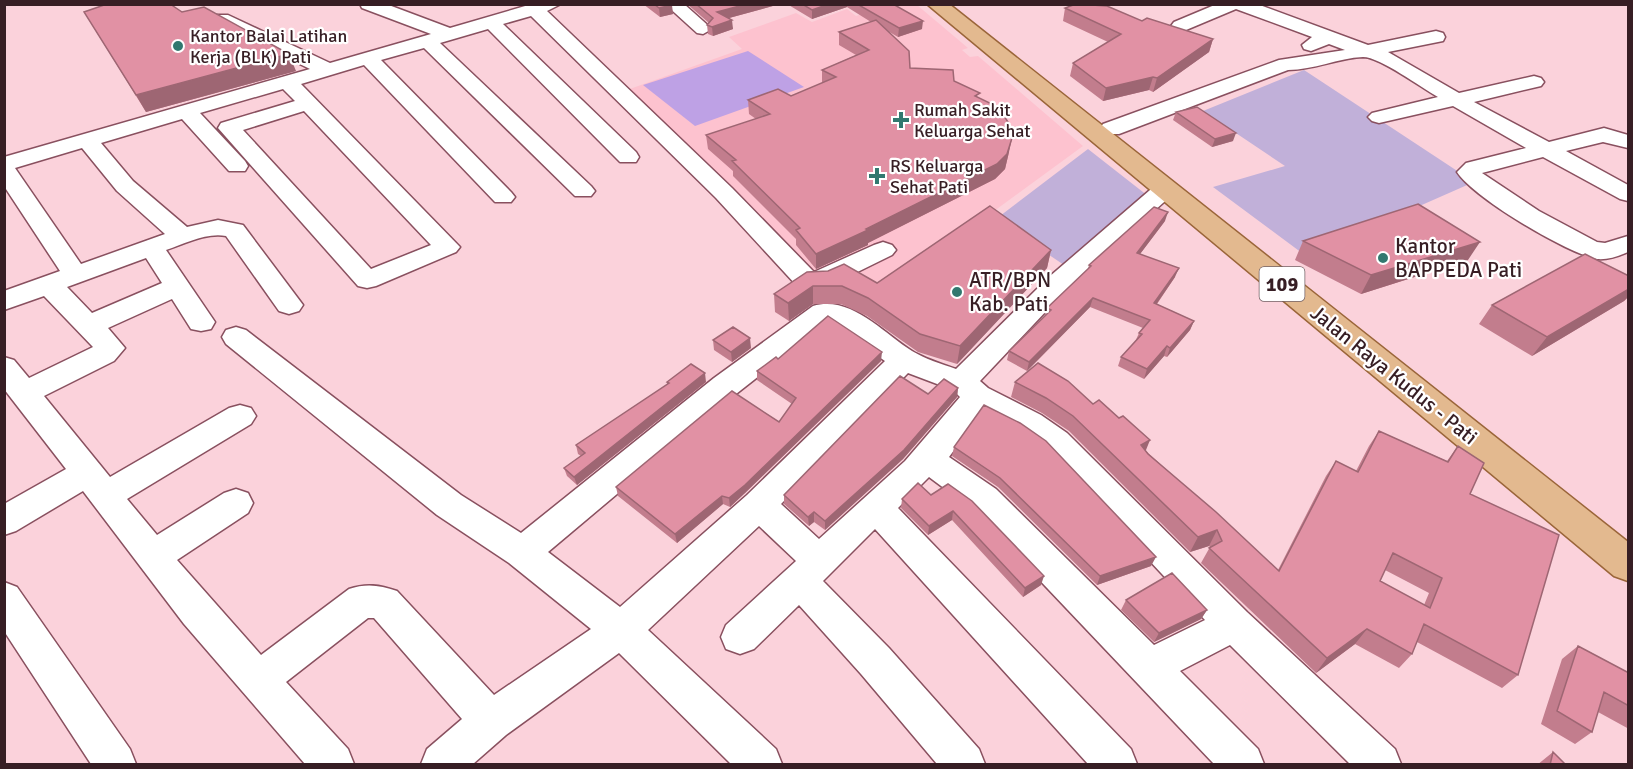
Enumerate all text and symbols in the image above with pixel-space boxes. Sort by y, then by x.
place label: Kantor Balai Latihan Kerja (BLK) Pati [190,25,347,68]
marker: Kantor Balai Latihan Kerja (BLK) Pati [171,39,185,53]
place label: Rumah Sakit Keluarga Sehat [914,99,1031,142]
marker: Rumah Sakit Keluarga Sehat [892,111,910,129]
place label: RS Keluarga Sehat Pati [890,155,983,198]
marker: RS Keluarga Sehat Pati [868,167,886,185]
place label: Kantor BAPPEDA Pati [1395,233,1522,283]
marker: Kantor BAPPEDA Pati [1376,251,1390,265]
place label: ATR/BPN Kab. Pati [969,267,1051,317]
road number: 109 [1260,267,1304,301]
marker: ATR/BPN Kab. Pati [950,285,964,299]
street label: Jalan Raya Kudus - Pati [1305,300,1483,450]

